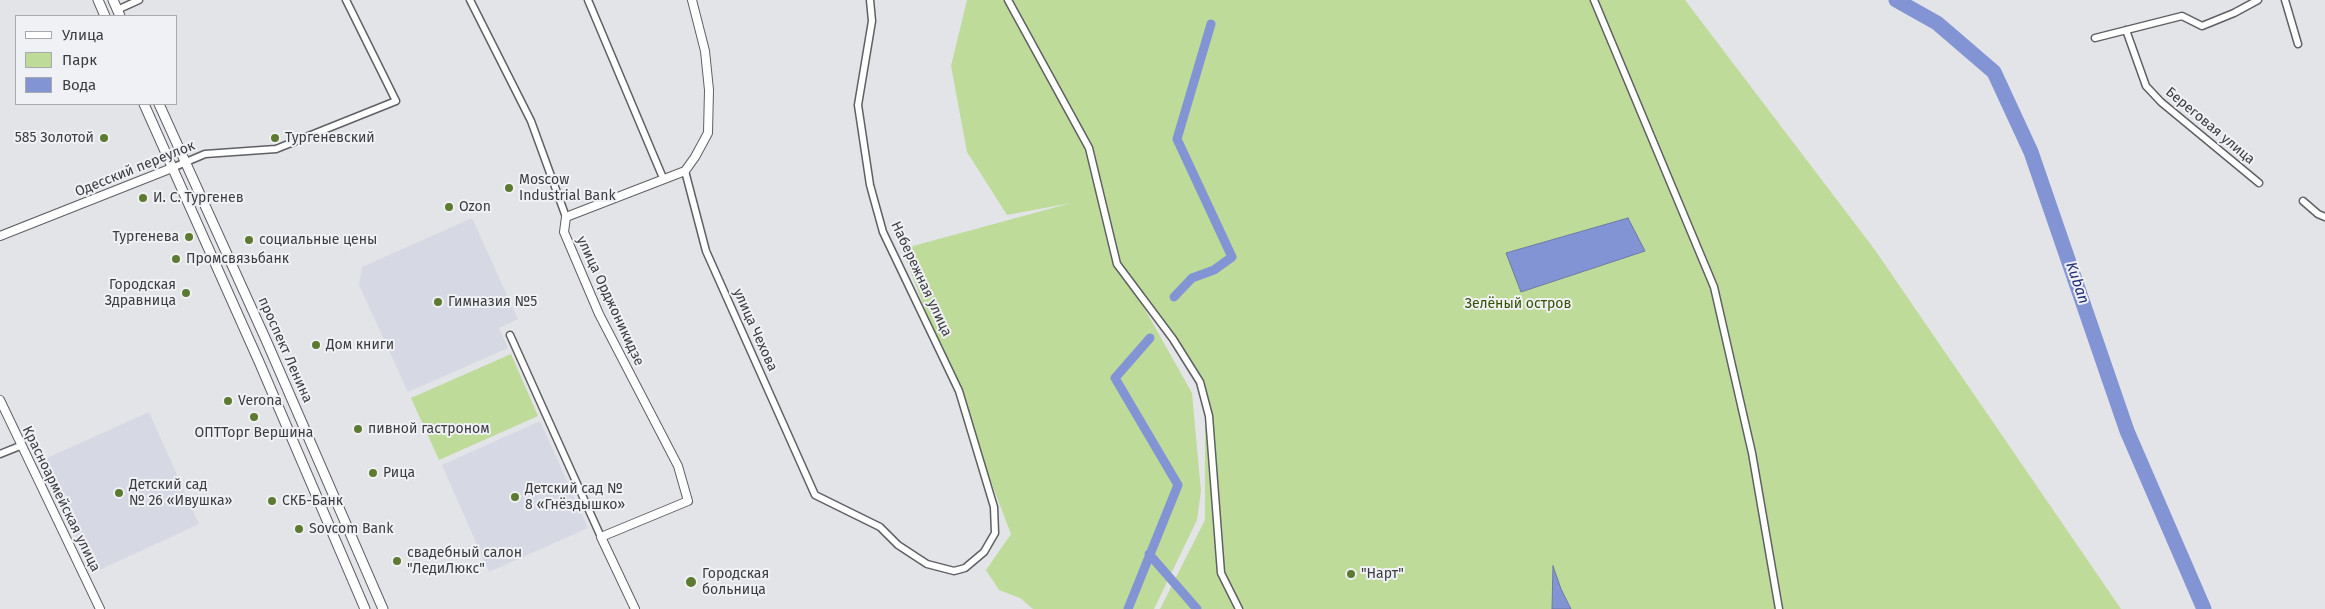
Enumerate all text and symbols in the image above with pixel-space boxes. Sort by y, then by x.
legend [15,15,178,105]
text: Улица [62,26,104,44]
text: Парк [62,51,97,69]
text: Вода [62,76,96,94]
street label: Береговая улица [2162,84,2258,168]
place label: 585 Золотой [15,130,94,146]
place label: Тургеневский [285,130,375,146]
marker: 585 Золотой [98,132,110,144]
marker: Тургеневский [269,132,281,144]
street label: Одесский переулок [73,137,197,201]
place label: Moscow Industrial Bank [519,172,616,204]
marker: Moscow Industrial Bank [503,182,515,194]
place label: И. С. Тургенев [153,190,244,206]
marker: И. С. Тургенев [137,192,149,204]
place label: Ozon [459,199,491,215]
marker: Ozon [443,201,455,213]
street label: Набережная улица [887,219,955,339]
place label: Тургенева [113,229,179,245]
marker: Тургенева [183,231,195,243]
place label: социальные цены [259,232,377,248]
street label: улица Орджоникидзе [573,233,647,369]
marker: социальные цены [243,234,255,246]
place label: Промсвязьбанк [186,251,289,267]
marker: Промсвязьбанк [170,253,182,265]
water label: Kuban [2061,260,2093,306]
place label: Городская Здравница [105,277,176,310]
street label: улица Чехова [729,286,781,374]
marker: Городская Здравница [180,287,192,299]
street label: проспект Ленина [254,294,316,406]
place label: Гимназия №5 [448,294,537,310]
marker: Гимназия №5 [432,296,444,308]
park label: Зелёный остров [1465,296,1571,312]
place label: Дом книги [326,337,394,353]
marker: Дом книги [310,339,322,351]
place label: Verona [238,393,282,409]
marker: Verona [222,395,234,407]
marker: ОПТТорг Вершина [248,411,260,423]
place label: пивной гастроном [368,421,490,437]
street label: Красноармейская улица [18,423,104,575]
marker: пивной гастроном [352,423,364,435]
place label: ОПТТорг Вершина [195,425,313,441]
place label: Рица [383,465,415,481]
marker: Рица [367,467,379,479]
place label: Детский сад № 26 «Ивушка» [129,477,232,510]
place label: Детский сад № 8 «Гнёздышко» [525,481,625,514]
marker: Детский сад № 26 «Ивушка» [113,487,125,499]
marker: Детский сад № 8 «Гнёздышко» [509,491,521,503]
place label: СКБ-Банк [282,493,343,509]
marker: СКБ-Банк [266,495,278,507]
place label: Sovcom Bank [309,521,393,537]
marker: Sovcom Bank [293,523,305,535]
place label: свадебный салон "ЛедиЛюкс" [407,545,522,578]
marker: свадебный салон "ЛедиЛюкс" [391,555,403,567]
place label: Городская больница [702,566,769,598]
place label: "Нарт" [1361,566,1404,582]
marker: "Нарт" [1345,568,1357,580]
marker: Городская больница [684,575,698,589]

